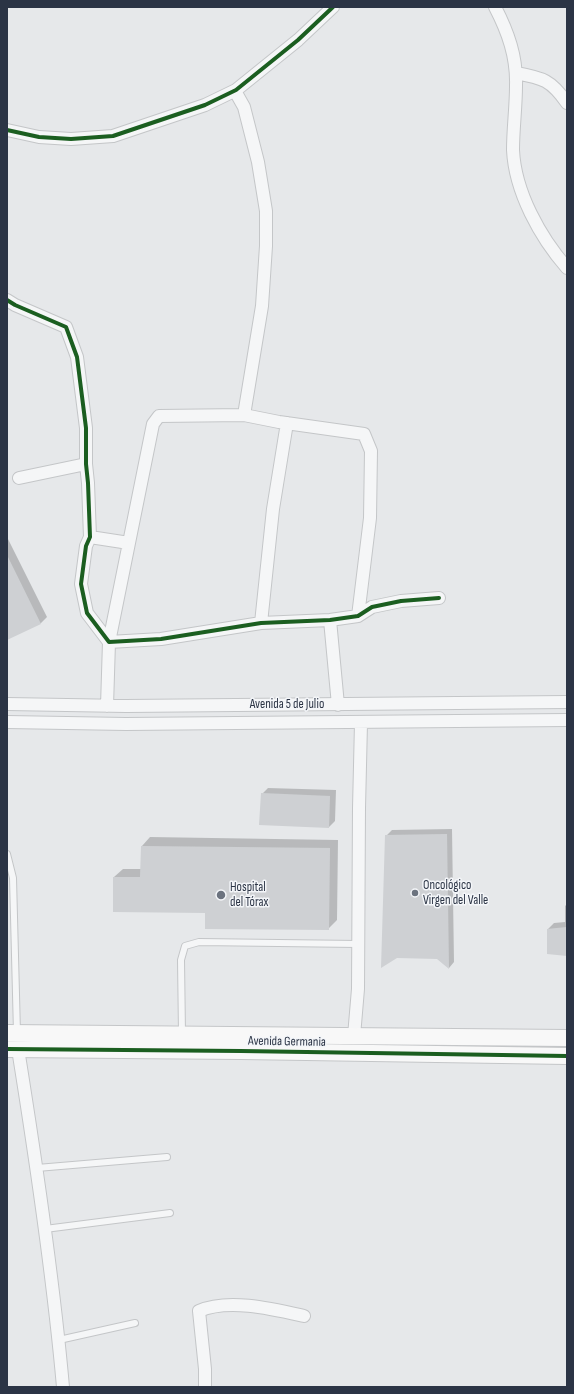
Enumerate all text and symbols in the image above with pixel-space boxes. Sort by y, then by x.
street label: Avenida 5 de Julio [250,697,324,713]
place label: Oncológico Virgen del Valle [423,878,488,909]
place label: Hospital del Tórax [230,880,268,911]
marker: Oncológico Virgen del Valle [410,888,420,898]
marker: Hospital del Tórax [215,889,227,901]
street label: Avenida Germania [248,1034,326,1050]

